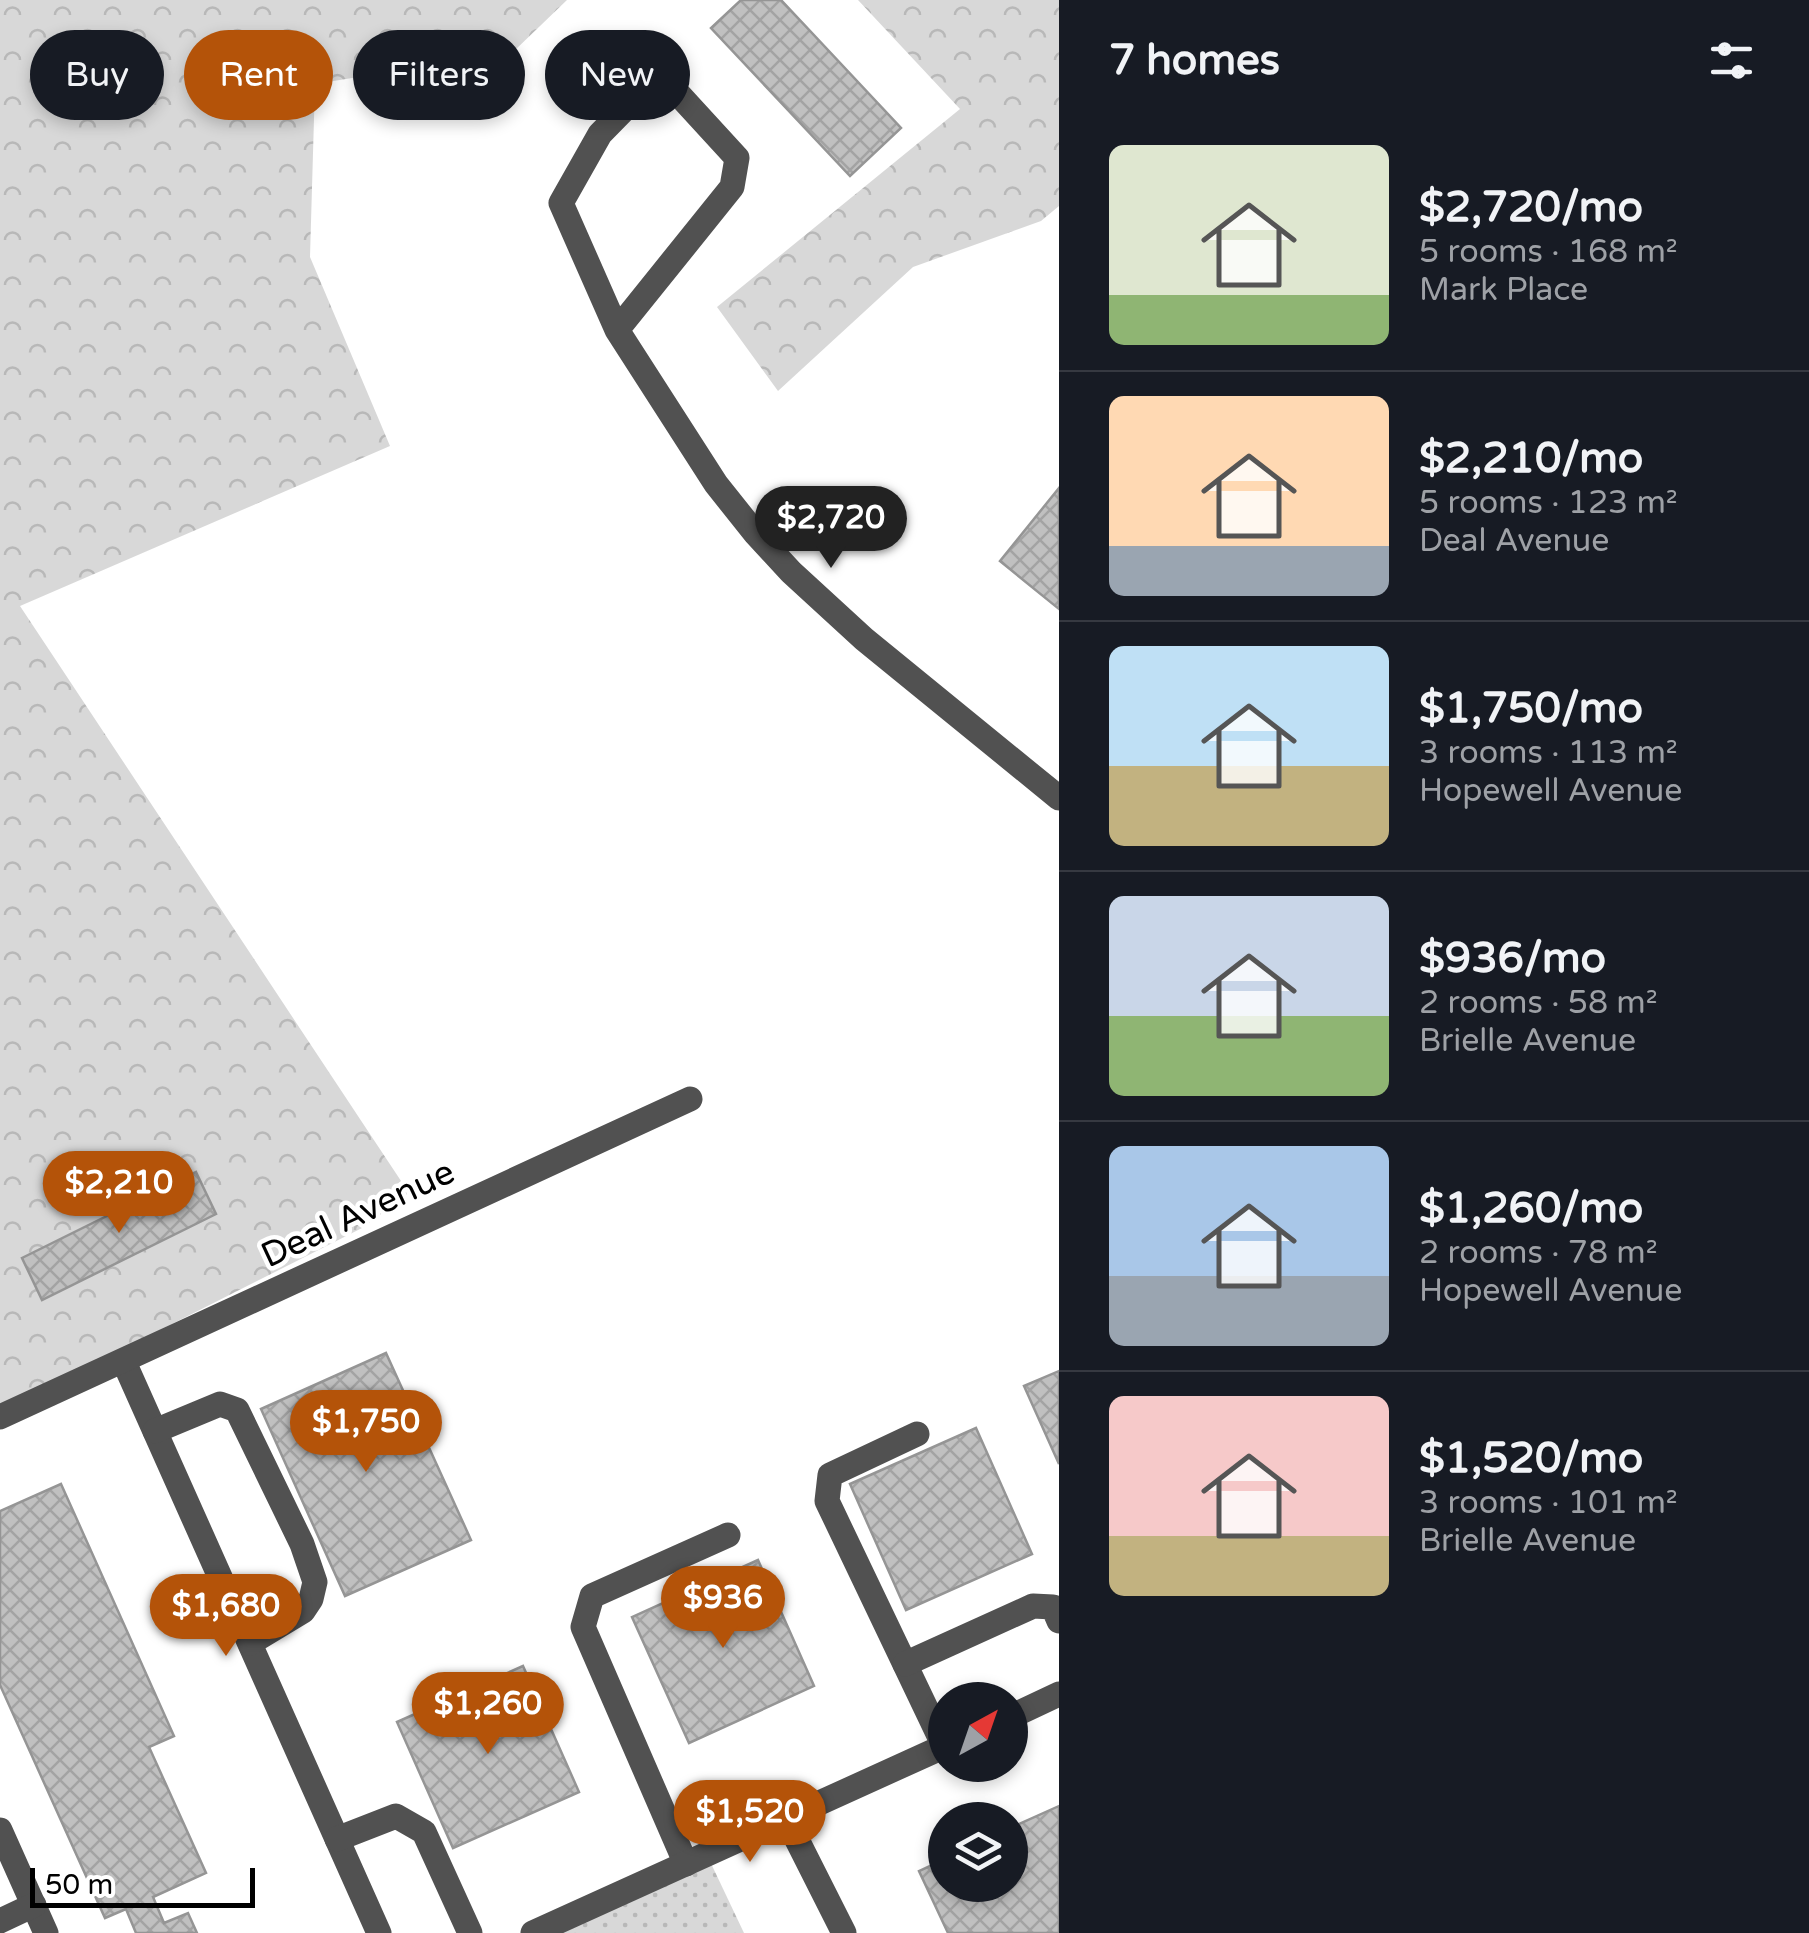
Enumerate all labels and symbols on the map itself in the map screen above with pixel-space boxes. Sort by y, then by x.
pin: $2,720 [750,486,912,571]
pin: $2,210 [38,1151,200,1236]
street label: Deal Avenue [255,1151,461,1277]
pin: $1,750 [285,1390,447,1475]
pin: $936 [664,1566,782,1651]
pin: $1,680 [145,1574,307,1659]
pin: $1,260 [407,1672,569,1757]
north arrow [928,1682,1028,1782]
pin: $1,520 [669,1780,831,1865]
scale bar [30,1863,255,1908]

